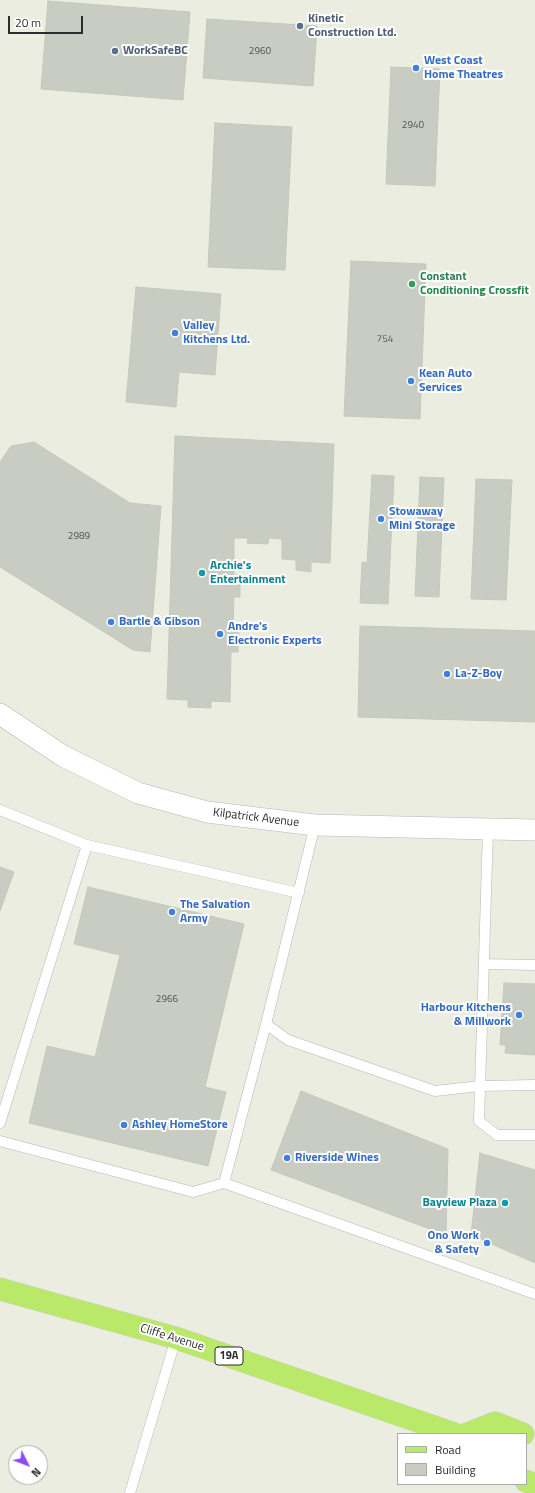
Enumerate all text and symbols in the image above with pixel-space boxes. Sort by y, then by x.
scale bar [10,8,85,34]
place label: Kinetic Construction Ltd. [308,12,397,40]
text: 20 m [15,13,41,32]
marker: Kinetic Construction Ltd. [295,21,305,31]
place label: WorkSafeBC [123,44,188,58]
marker: WorkSafeBC [110,46,120,56]
house number: 2960 [249,46,271,58]
place label: West Coast Home Theatres [424,54,503,82]
marker: West Coast Home Theatres [411,63,421,73]
house number: 2940 [402,120,424,132]
place label: Constant Conditioning Crossfit [420,270,529,298]
marker: Constant Conditioning Crossfit [407,279,417,289]
place label: Valley Kitchens Ltd. [183,319,250,347]
marker: Valley Kitchens Ltd. [170,328,180,338]
house number: 754 [377,334,393,346]
place label: Kean Auto Services [419,367,472,395]
marker: Kean Auto Services [406,376,416,386]
place label: Stowaway Mini Storage [389,505,455,533]
marker: Stowaway Mini Storage [376,514,386,524]
house number: 2989 [68,531,90,543]
place label: Archie's Entertainment [210,559,286,587]
marker: Archie's Entertainment [197,568,207,578]
place label: Bartle & Gibson [119,615,200,629]
marker: Bartle & Gibson [106,617,116,627]
place label: Andre's Electronic Experts [228,620,322,648]
marker: Andre's Electronic Experts [215,629,225,639]
place label: La-Z-Boy [455,667,502,681]
marker: La-Z-Boy [442,669,452,679]
street label: Kilpatrick Avenue [212,806,300,830]
place label: The Salvation Army [180,898,250,926]
marker: The Salvation Army [167,907,177,917]
house number: 2966 [156,994,178,1006]
place label: Harbour Kitchens & Millwork [421,1001,511,1029]
marker: Harbour Kitchens & Millwork [514,1010,524,1020]
place label: Ashley HomeStore [132,1118,228,1132]
marker: Ashley HomeStore [119,1120,129,1130]
place label: Riverside Wines [295,1151,379,1165]
marker: Riverside Wines [282,1153,292,1163]
place label: Bayview Plaza [423,1196,497,1210]
marker: Bayview Plaza [500,1198,510,1208]
place label: Ono Work & Safety [428,1229,479,1257]
marker: Ono Work & Safety [482,1238,492,1248]
street label: Cliffe Avenue [138,1321,206,1355]
road number: 19A [215,1347,243,1365]
legend [397,1433,527,1485]
text: Road [435,1440,461,1459]
north arrow [8,1445,48,1485]
text: Building [435,1460,476,1479]
text: N [28,1464,45,1481]

